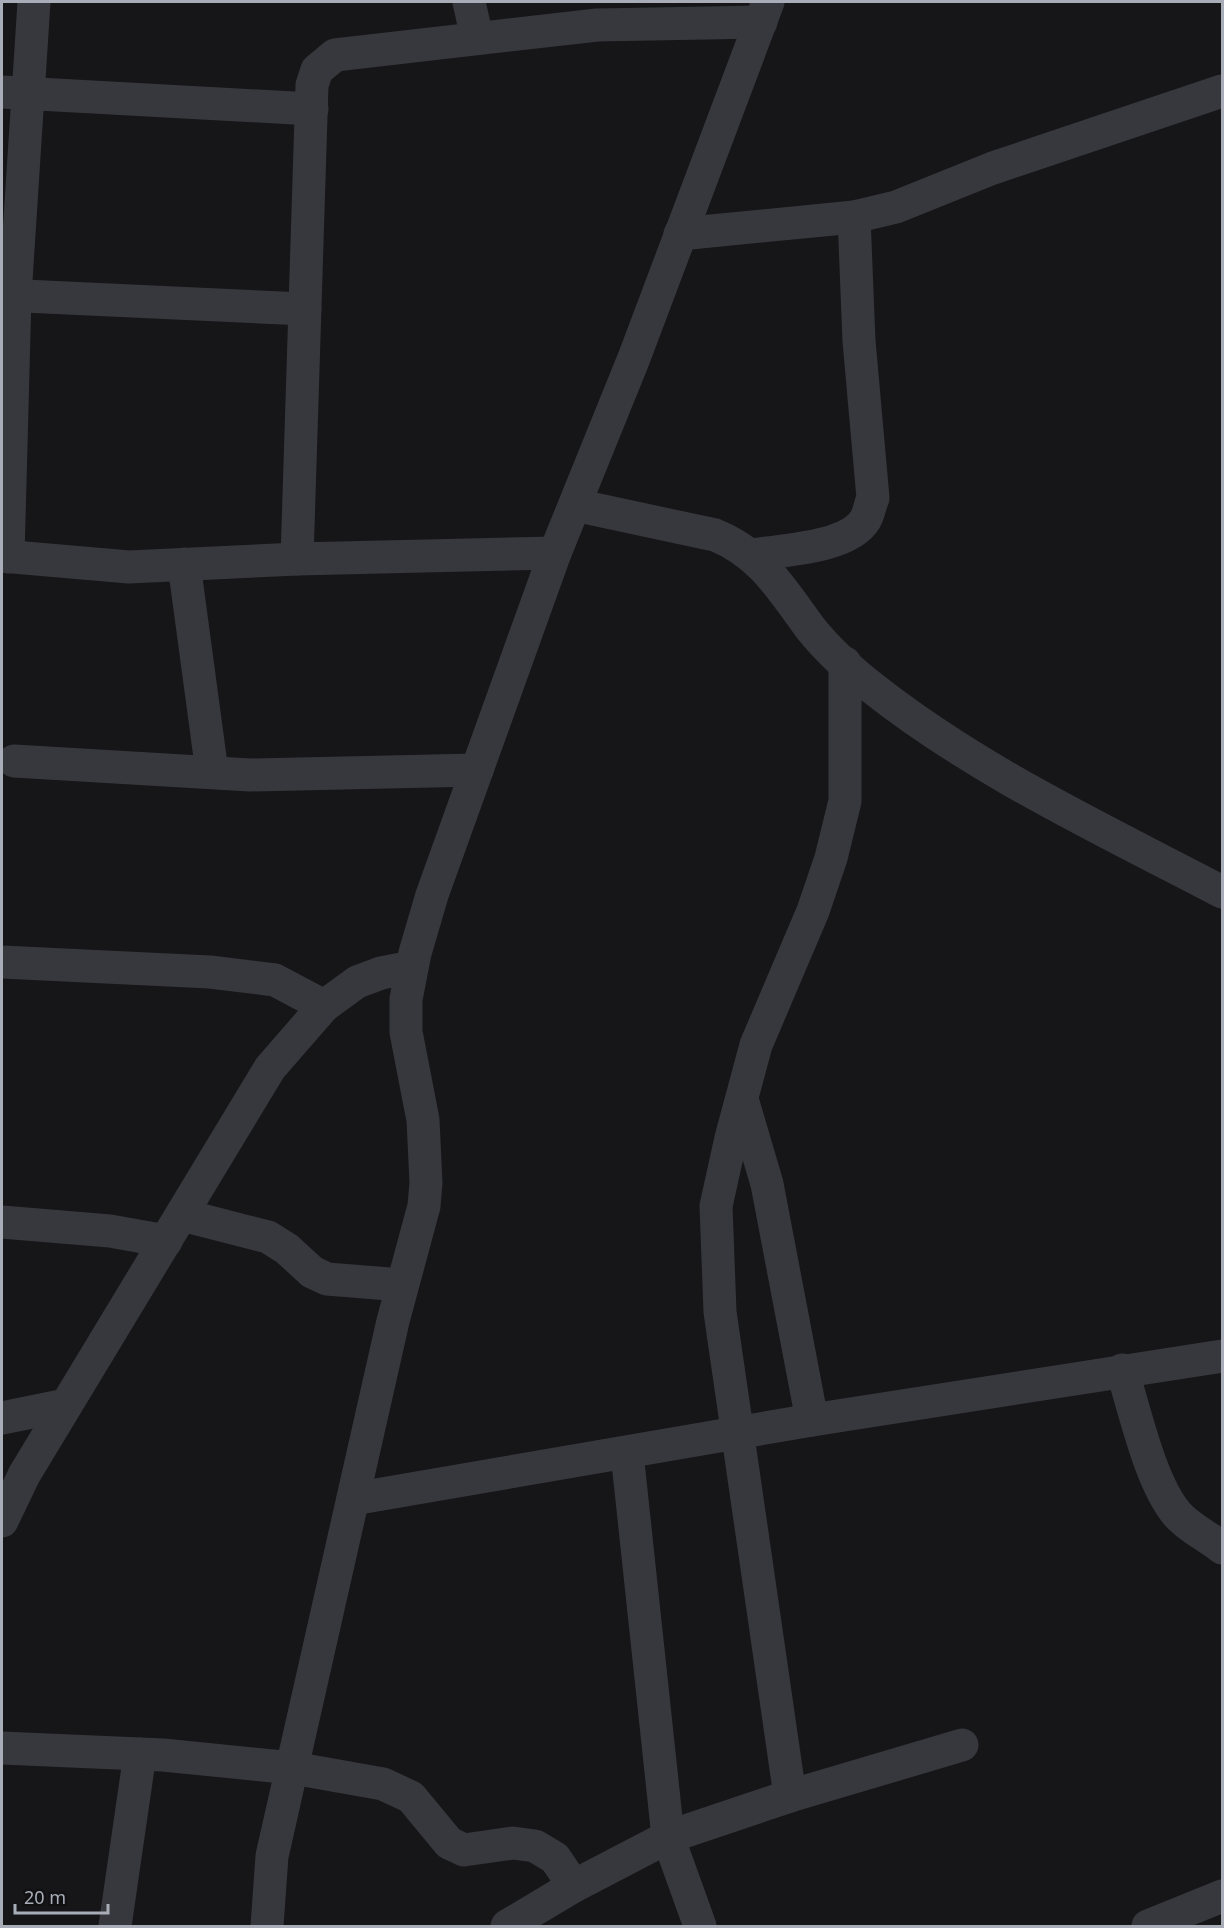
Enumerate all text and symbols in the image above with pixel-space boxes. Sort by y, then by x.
scale bar [15,1877,108,1915]
text: 20 m [24,1885,66,1909]

